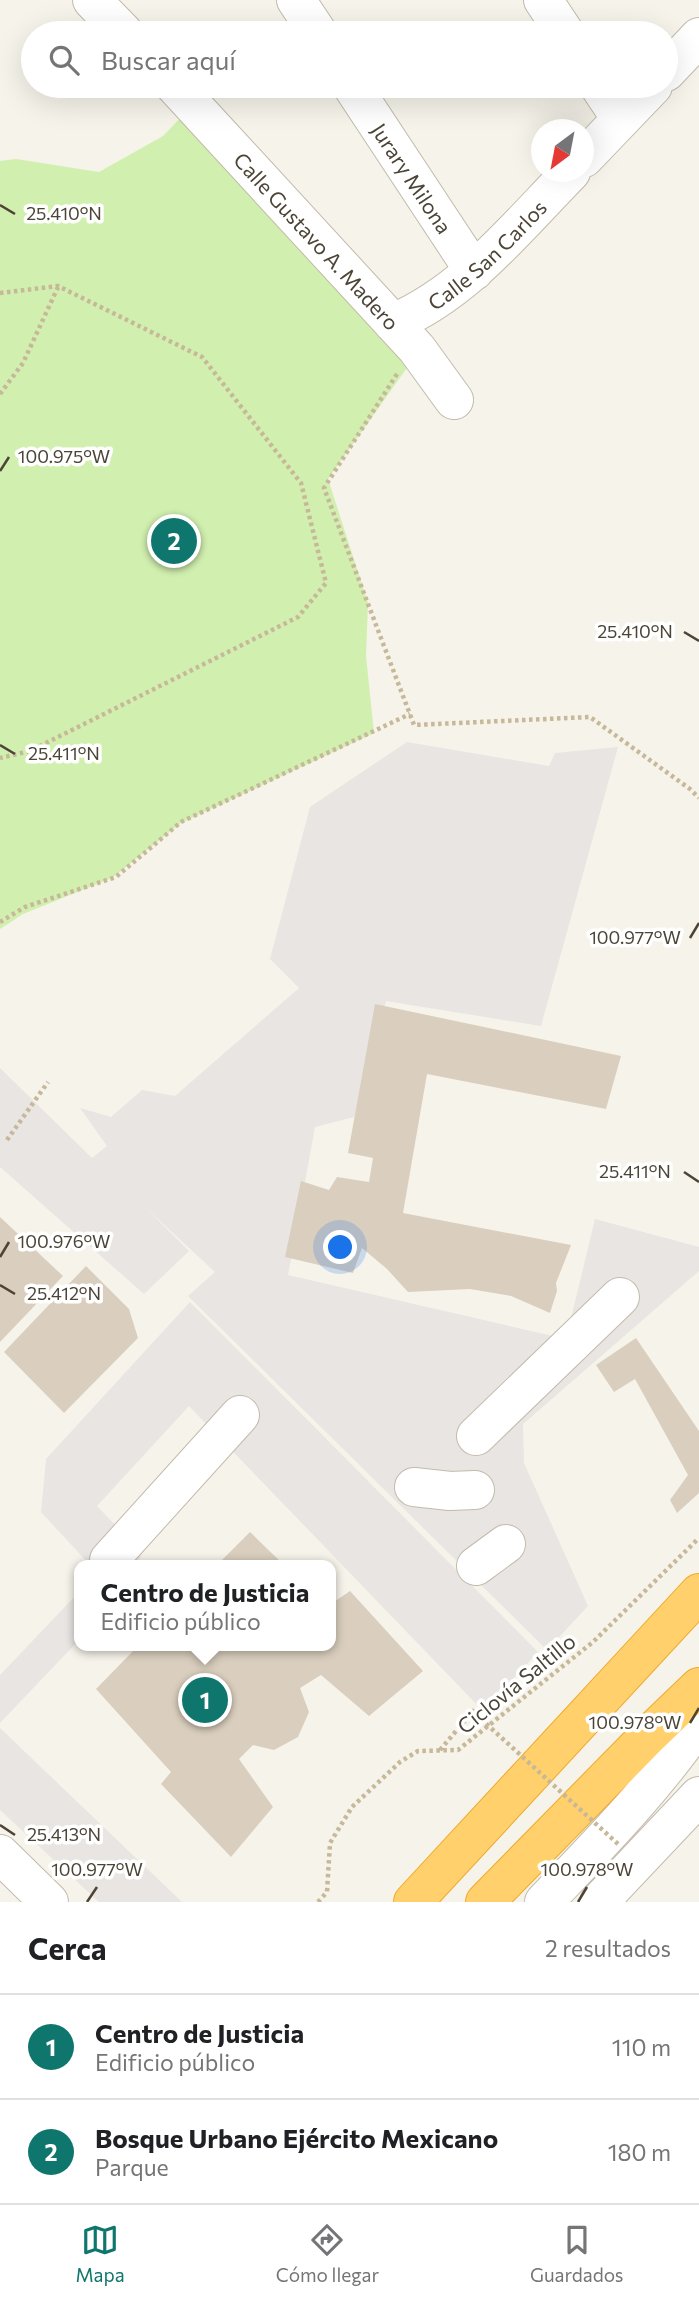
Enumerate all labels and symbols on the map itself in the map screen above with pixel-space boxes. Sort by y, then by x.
street label: Jurary Milona [367,118,458,238]
north arrow [531,119,594,182]
street label: Calle Gustavo A. Madero [229,147,405,335]
street label: Calle San Carlos [423,194,551,314]
text: 25.410°N [26,202,102,224]
text: 100.975°W [18,445,110,467]
pin: 2 [151,515,197,567]
text: 25.410°N [597,620,673,642]
text: 25.411°N [28,742,100,764]
text: 100.977°W [589,926,681,948]
text: 25.411°N [599,1160,671,1182]
text: 100.976°W [18,1230,110,1252]
your location [323,1230,357,1264]
text: 25.412°N [27,1282,101,1304]
street label: Ciclovía Saltillo [452,1628,580,1738]
pin: 1 [182,1674,228,1726]
text: 100.978°W [589,1711,681,1733]
text: 25.413°N [27,1823,101,1845]
text: 100.977°W [51,1858,143,1880]
text: 100.978°W [541,1858,633,1880]

